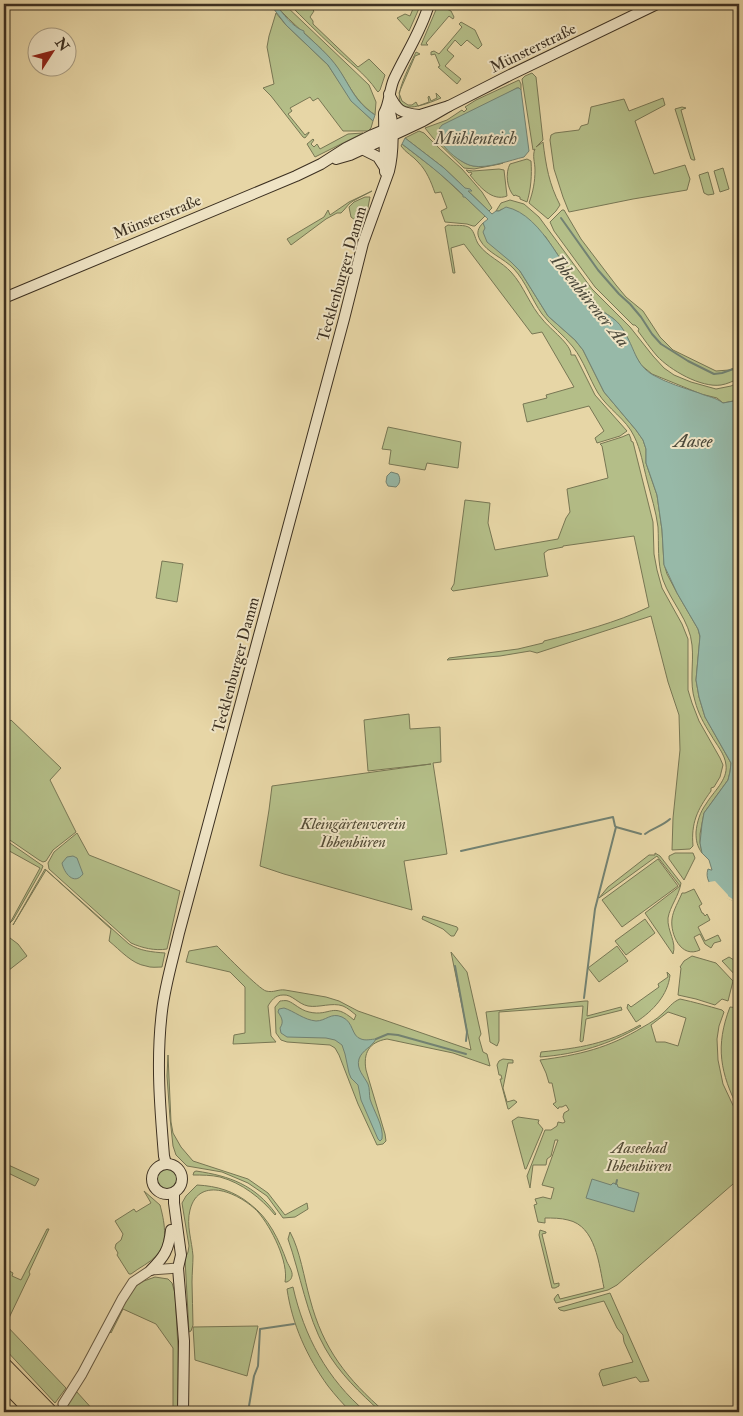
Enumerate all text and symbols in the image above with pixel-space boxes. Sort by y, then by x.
street label: Münsterstraße [487,18,580,78]
north arrow [28,28,78,78]
text: N [51,34,73,55]
water label: Mühlenteich [434,127,517,150]
street label: Münsterstraße [110,190,204,244]
street label: Tecklenburger Damm [313,203,371,344]
water label: Ibbenbürener Aa [545,249,634,352]
water label: Aasee [672,430,713,453]
street label: Tecklenburger Damm [208,594,264,735]
park label: Kleingärtenverein Ibbenbüren [299,814,406,852]
park label: Aaseebad Ibbenbüren [605,1138,672,1176]

